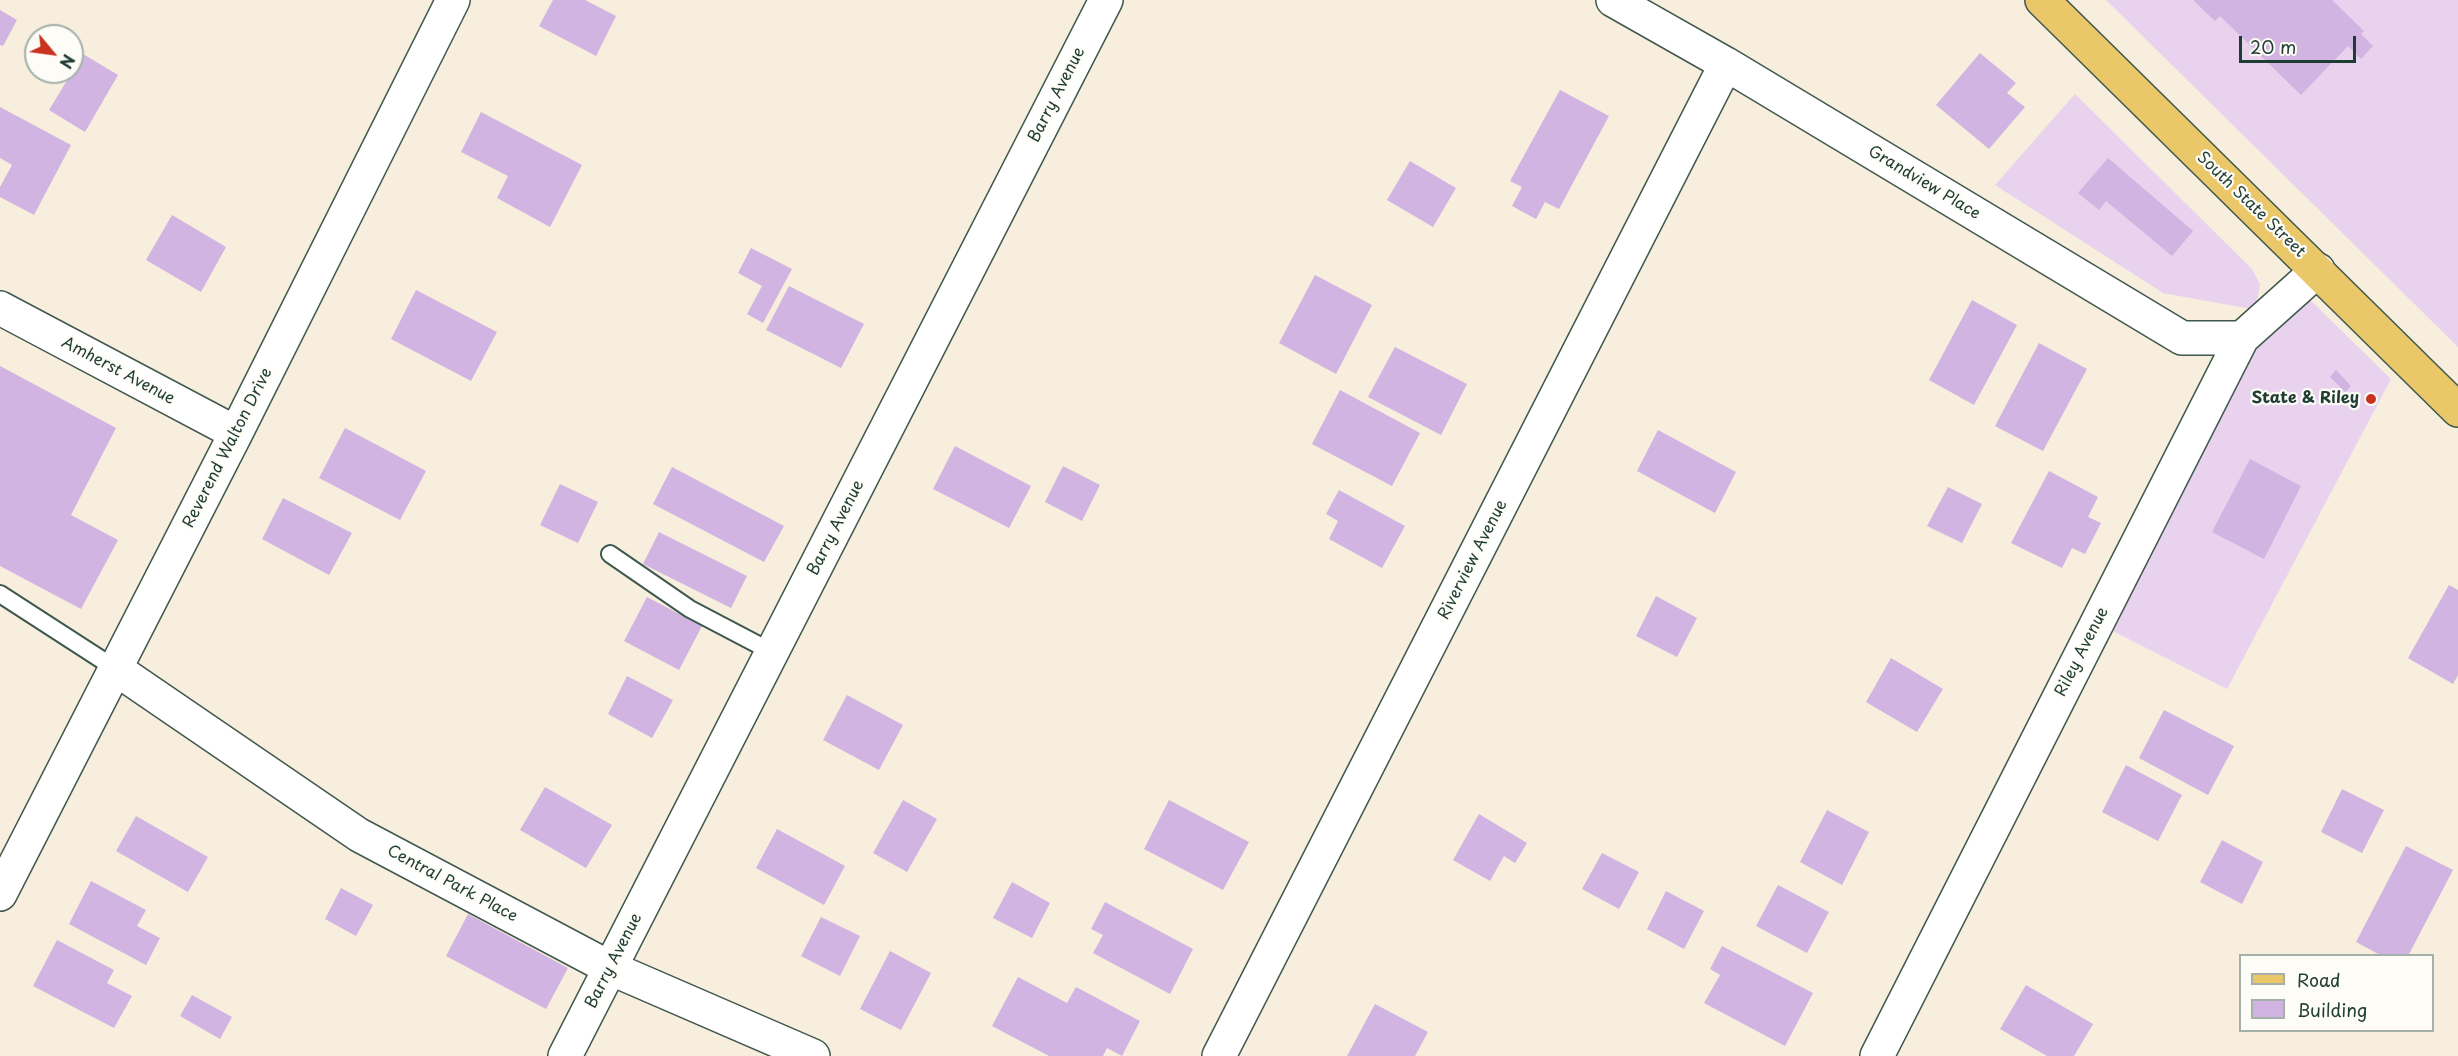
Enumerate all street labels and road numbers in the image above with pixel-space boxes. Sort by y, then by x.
street label: Barry Avenue [1025,44,1089,146]
street label: Grandview Place [1864,142,1984,224]
street label: South State Street [2193,148,2309,262]
street label: Amherst Avenue [58,333,178,409]
street label: Reverend Walton Drive [179,365,277,531]
street label: Barry Avenue [804,477,868,579]
street label: Riverview Avenue [1434,497,1512,623]
street label: Riley Avenue [2051,604,2113,700]
street label: Central Park Place [383,841,521,927]
street label: Barry Avenue [582,910,646,1012]

